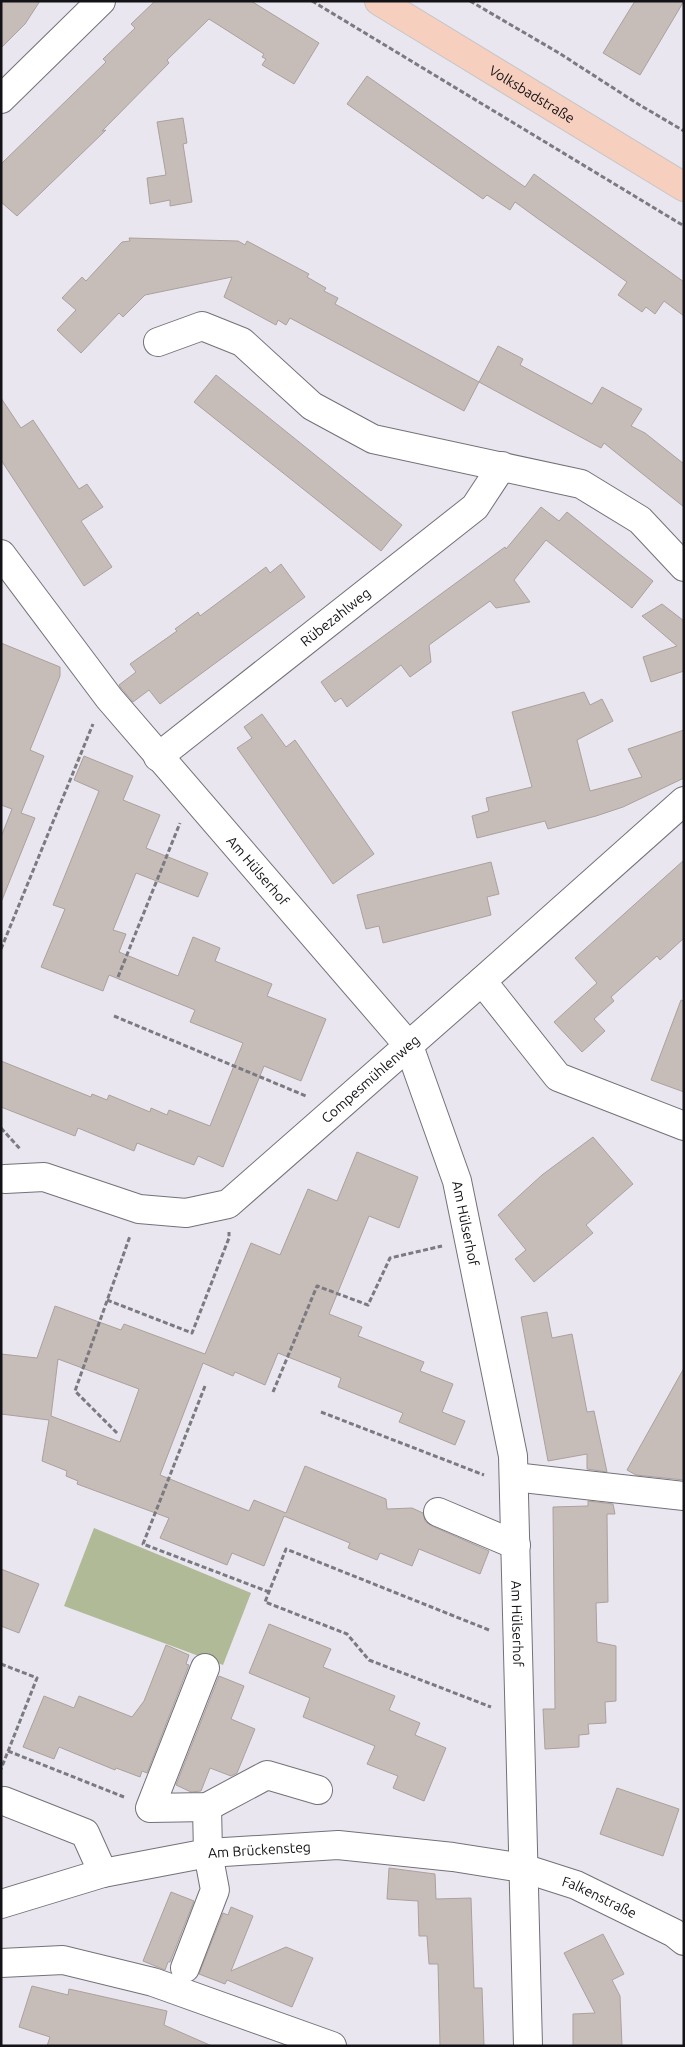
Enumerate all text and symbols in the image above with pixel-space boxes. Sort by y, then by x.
street label: Volksbadstraße [486,62,578,126]
street label: Rübezahlweg [297,585,374,650]
street label: Am Hülserhof [224,833,293,909]
street label: Compesmühlenweg [318,1032,423,1126]
street label: Am Hülserhof [449,1179,482,1268]
street label: Am Hülserhof [508,1580,526,1668]
street label: Am Brückensteg [207,1839,311,1861]
street label: Falkenstraße [560,1873,639,1921]

